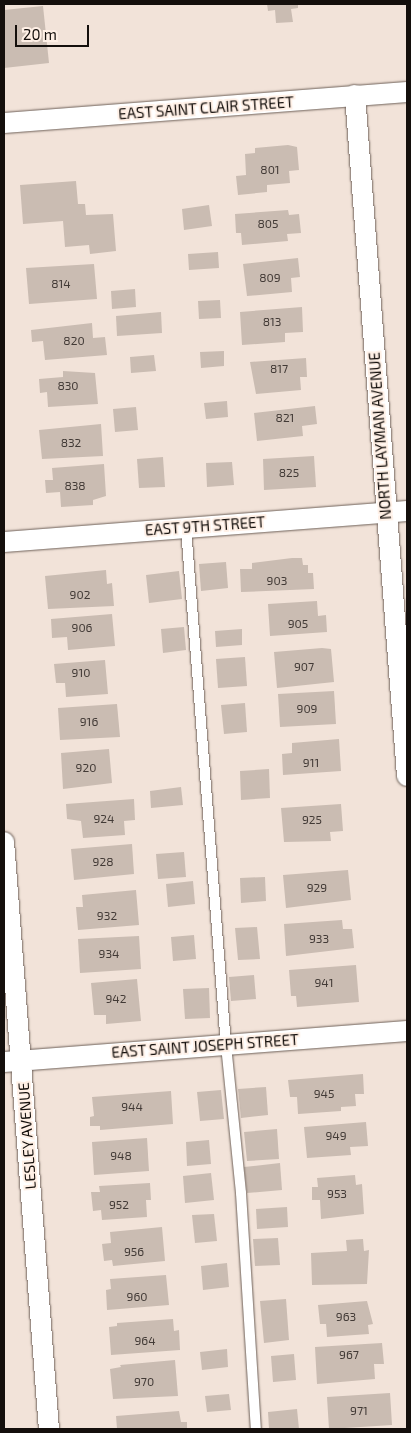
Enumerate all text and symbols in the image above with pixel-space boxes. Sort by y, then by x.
scale bar [18,15,91,47]
text: 20 m [23,25,57,43]
street label: EAST SAINT CLAIR STREET [117,93,295,123]
house number: 801 [260,163,280,177]
house number: 805 [258,217,278,231]
house number: 809 [259,271,281,285]
house number: 814 [51,277,71,291]
house number: 813 [263,315,281,329]
house number: 820 [63,334,85,348]
street label: NORTH LAYMAN AVENUE [365,351,395,521]
house number: 817 [270,362,288,376]
house number: 830 [57,379,79,393]
house number: 821 [276,411,294,425]
house number: 832 [61,436,81,450]
house number: 825 [279,466,299,480]
house number: 838 [64,479,86,493]
street label: EAST 9TH STREET [144,513,266,539]
house number: 903 [267,574,287,588]
house number: 902 [70,588,90,602]
house number: 905 [288,617,308,631]
house number: 906 [72,621,92,635]
house number: 907 [294,660,314,674]
house number: 910 [72,666,90,680]
house number: 909 [297,702,317,716]
house number: 916 [80,715,98,729]
house number: 911 [303,756,319,770]
house number: 920 [76,761,96,775]
house number: 924 [94,812,114,826]
house number: 925 [302,813,322,827]
house number: 928 [93,855,113,869]
house number: 929 [307,881,327,895]
house number: 932 [97,909,117,923]
house number: 933 [309,932,329,946]
house number: 934 [99,947,119,961]
house number: 941 [314,976,334,990]
house number: 942 [106,992,126,1006]
street label: EAST SAINT JOSEPH STREET [110,1030,300,1062]
street label: LESLEY AVENUE [14,1082,40,1190]
house number: 945 [314,1087,334,1101]
house number: 944 [121,1100,143,1114]
house number: 949 [325,1129,347,1143]
house number: 948 [110,1149,132,1163]
house number: 953 [327,1187,347,1201]
house number: 952 [109,1198,129,1212]
house number: 956 [124,1245,144,1259]
house number: 960 [127,1290,147,1304]
house number: 963 [336,1310,356,1324]
house number: 964 [134,1334,156,1348]
house number: 967 [339,1348,359,1362]
house number: 970 [134,1375,154,1389]
house number: 971 [350,1404,368,1418]

